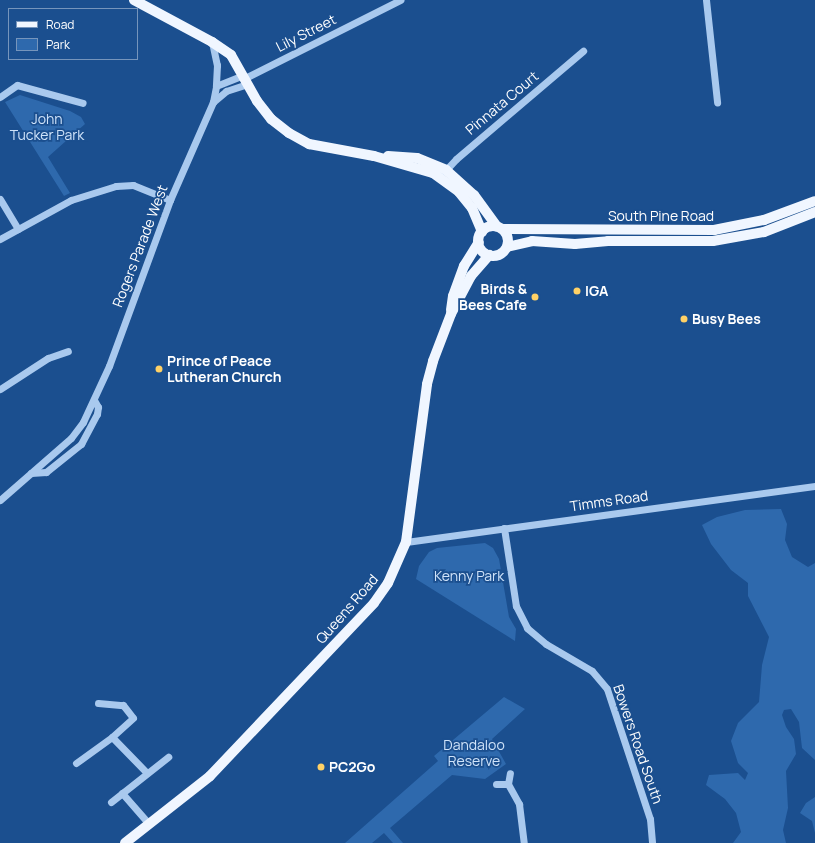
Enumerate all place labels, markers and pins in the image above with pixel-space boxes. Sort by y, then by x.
place label: Birds & Bees Cafe [459,281,527,314]
place label: IGA [585,283,608,299]
marker: IGA [572,286,582,296]
marker: Birds & Bees Cafe [530,292,540,302]
place label: Busy Bees [692,311,761,327]
marker: Busy Bees [679,314,689,324]
place label: Prince of Peace Lutheran Church [167,353,282,386]
marker: Prince of Peace Lutheran Church [154,364,164,374]
place label: PC2Go [329,759,376,775]
marker: PC2Go [316,762,326,772]

